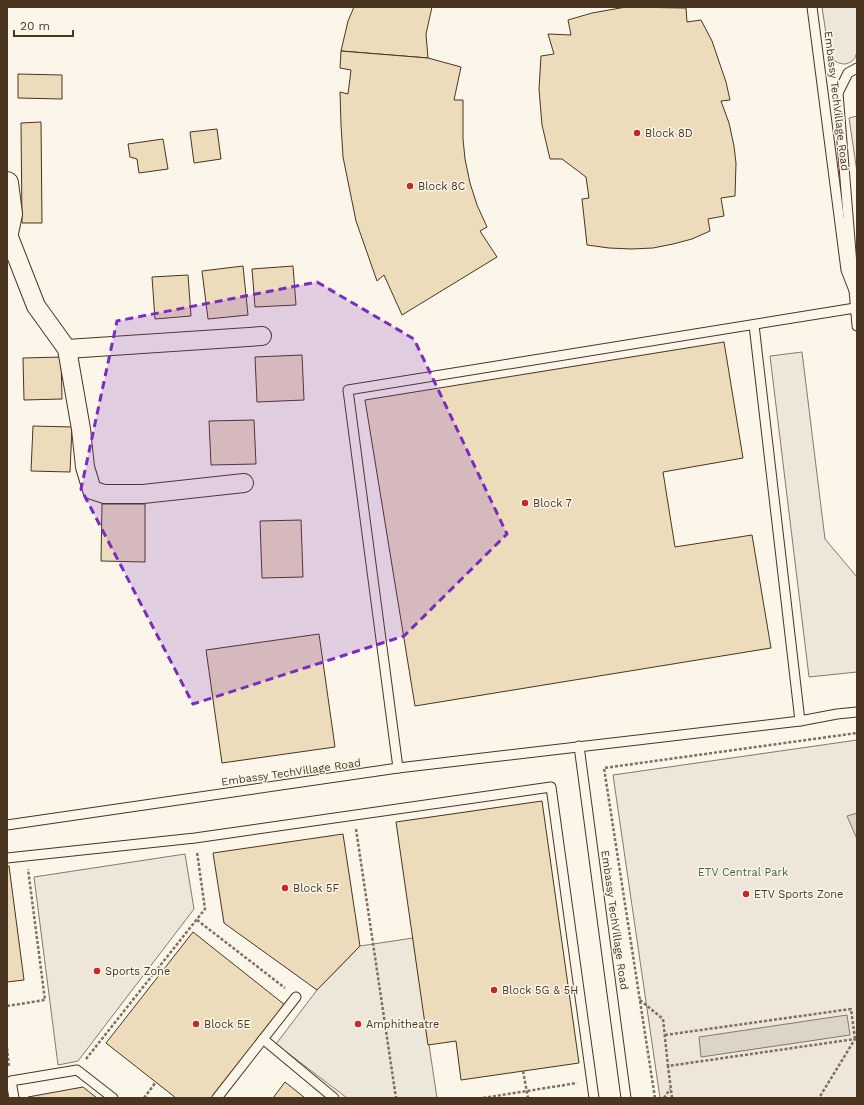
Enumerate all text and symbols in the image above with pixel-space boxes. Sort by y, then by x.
scale bar [14,12,73,38]
text: 20 m [20,19,50,33]
street label: Embassy TechVillage Road [821,30,852,172]
place label: Block 8D [645,127,693,140]
marker: Block 8D [632,128,642,138]
place label: Block 8C [418,180,466,193]
marker: Block 8C [405,181,415,191]
place label: Block 7 [533,497,572,510]
marker: Block 7 [520,498,530,508]
street label: Embassy TechVillage Road [220,756,362,789]
street label: Embassy TechVillage Road [598,849,631,991]
park label: ETV Central Park [698,866,788,879]
place label: Block 5F [293,882,339,895]
marker: Block 5F [280,883,290,893]
place label: ETV Sports Zone [754,888,843,901]
marker: ETV Sports Zone [741,889,751,899]
place label: Sports Zone [105,965,170,978]
marker: Sports Zone [92,966,102,976]
place label: Block 5G & 5H [502,984,578,997]
marker: Block 5G & 5H [489,985,499,995]
place label: Block 5E [204,1018,250,1031]
place label: Amphitheatre [366,1018,439,1031]
marker: Block 5E [191,1019,201,1029]
marker: Amphitheatre [353,1019,363,1029]

